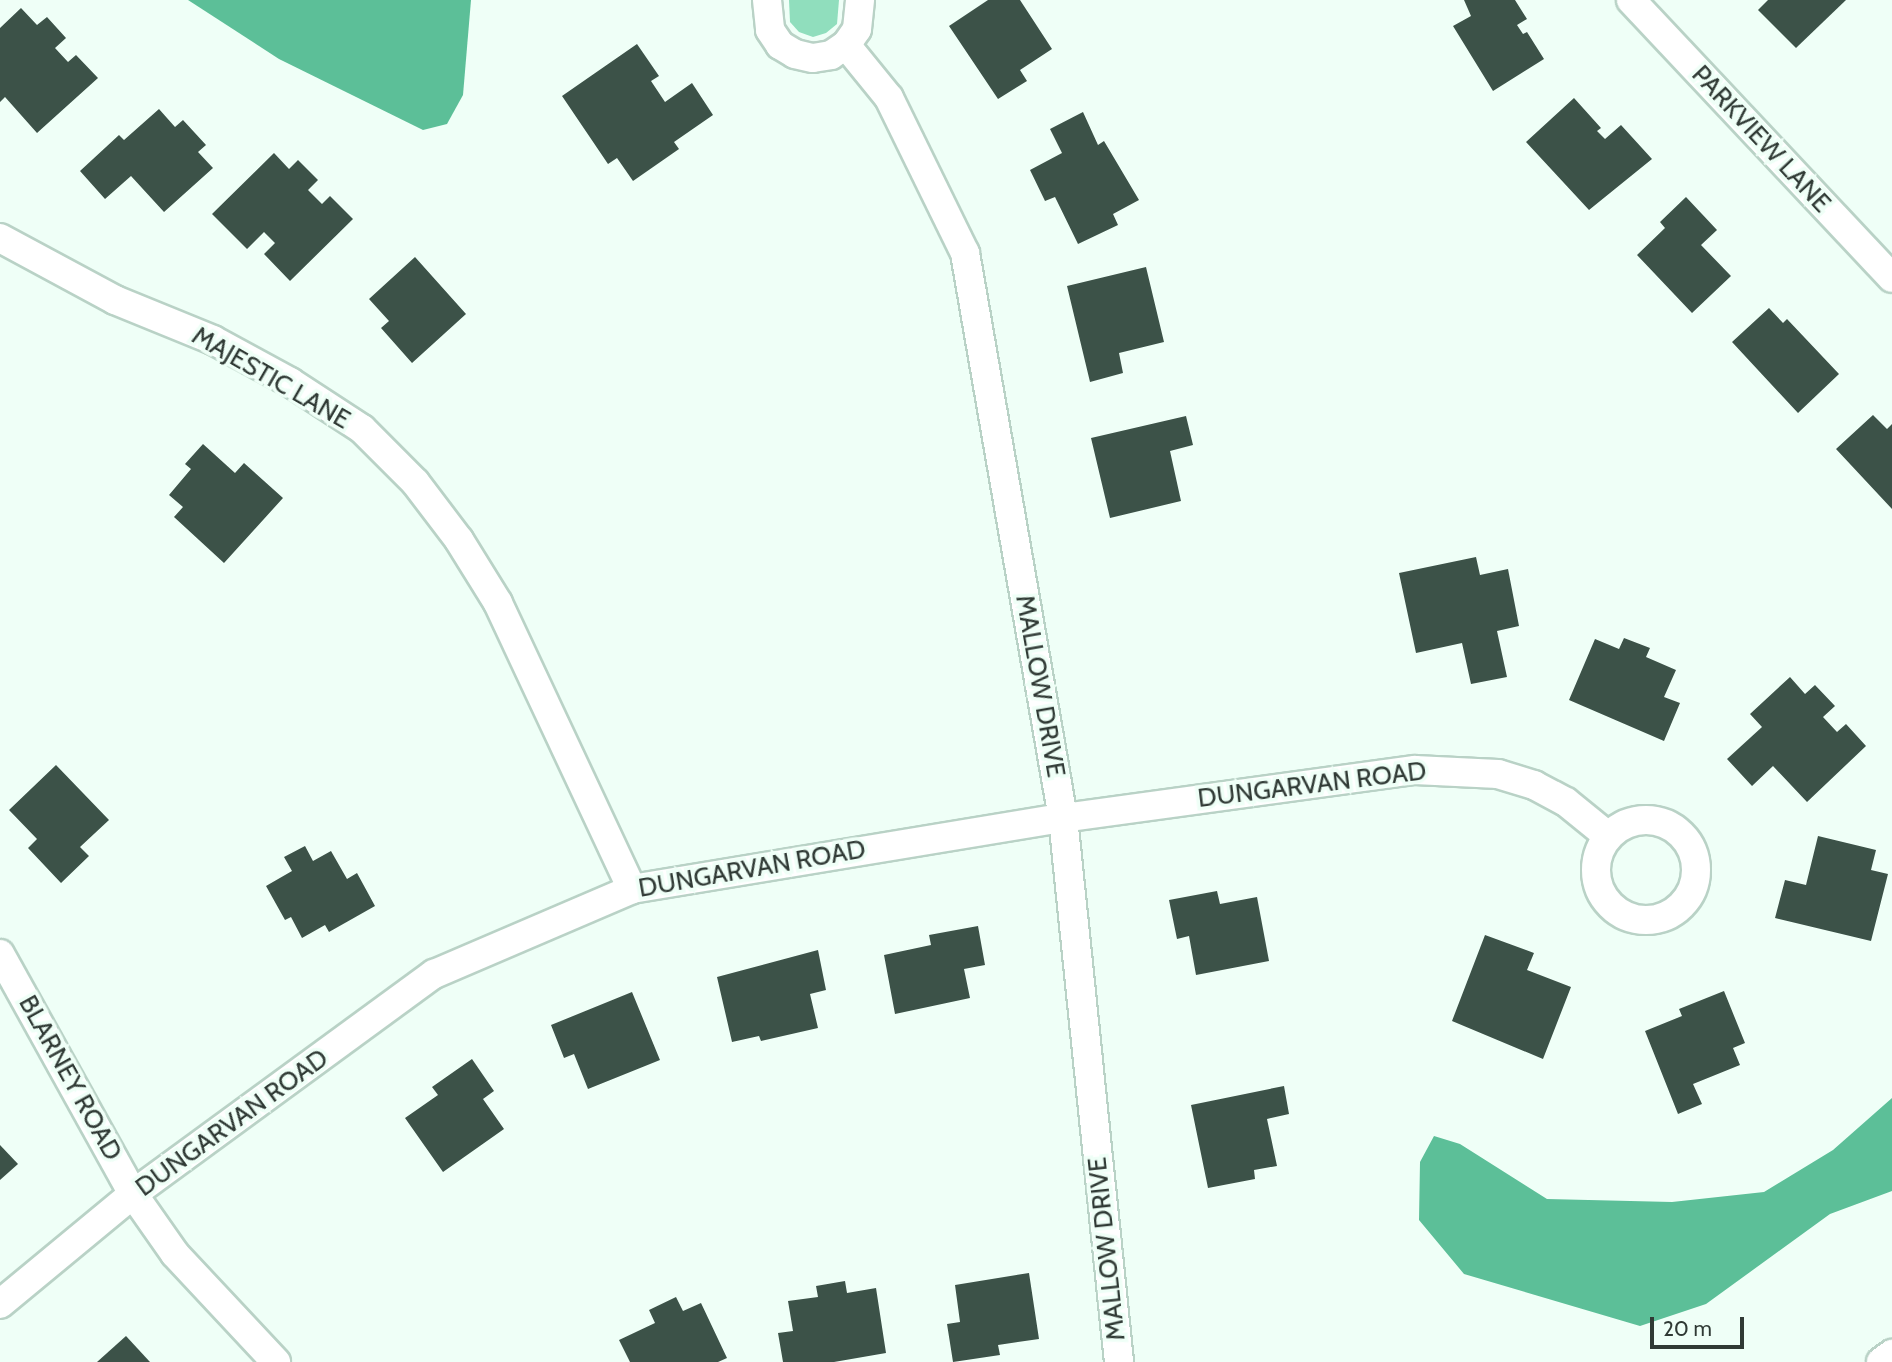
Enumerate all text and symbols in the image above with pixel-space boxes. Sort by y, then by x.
street label: PARKVIEW LANE [1685,59,1837,219]
street label: MAJESTIC LANE [186,320,356,436]
street label: MALLOW DRIVE [1009,593,1071,779]
street label: DUNGARVAN ROAD [1196,755,1428,815]
street label: DUNGARVAN ROAD [636,834,868,904]
street label: BLARNEY ROAD [12,990,128,1166]
street label: DUNGARVAN ROAD [130,1043,334,1203]
street label: MALLOW DRIVE [1082,1156,1132,1342]
scale bar [1654,1302,1748,1346]
text: 20 m [1663,1316,1712,1341]

